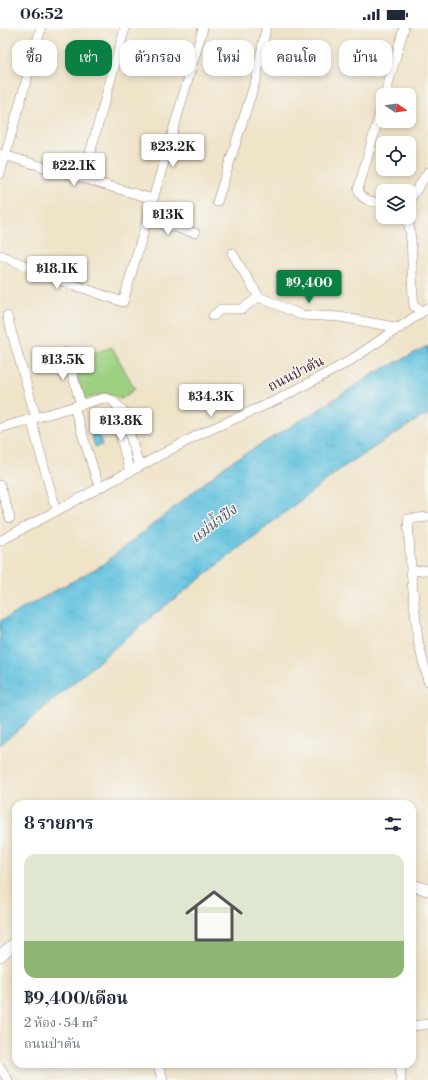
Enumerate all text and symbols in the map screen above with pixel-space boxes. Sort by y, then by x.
text: 06:52 [20,5,63,24]
chip: ซื้อ [12,40,57,76]
chip: เช่า [65,40,112,76]
chip: ตัวกรอง [120,40,195,76]
chip: ใหม่ [203,40,254,76]
chip: คอนโด [262,40,331,76]
chip: บ้าน [339,40,392,76]
north arrow [376,88,416,128]
map controls [376,88,416,224]
pin: ฿23.2K [140,134,206,168]
button: locate [376,136,416,176]
text: ฿23.2K [150,139,196,155]
pin: ฿22.1K [41,153,107,187]
text: ฿22.1K [52,158,96,174]
button: layers [376,184,416,224]
pin: ฿13K [144,202,192,236]
text: ฿13K [152,207,184,223]
pin: ฿18.1K [24,256,90,290]
text: ฿18.1K [36,261,78,277]
pin: ฿9,400 [276,270,342,304]
text: ฿9,400 [285,275,333,291]
pin: ฿13.5K [30,347,96,381]
text: ฿13.5K [41,352,85,368]
street label: ถนนป่าตัน [265,352,327,396]
pin: ฿34.3K [178,384,244,418]
text: ฿34.3K [188,389,234,405]
pin: ฿13.8K [88,408,154,442]
text: ฿13.8K [99,413,143,429]
water label: แม่น้ำปิง [186,498,241,548]
text: 8 รายการ [24,813,94,835]
icon: filters [382,813,404,835]
icon: home [178,880,250,952]
text: ฿9,400/เดือน [24,988,128,1010]
text: 2 ห้อง · 54 m² [24,1015,98,1031]
text: ถนนป่าตัน [24,1036,81,1052]

